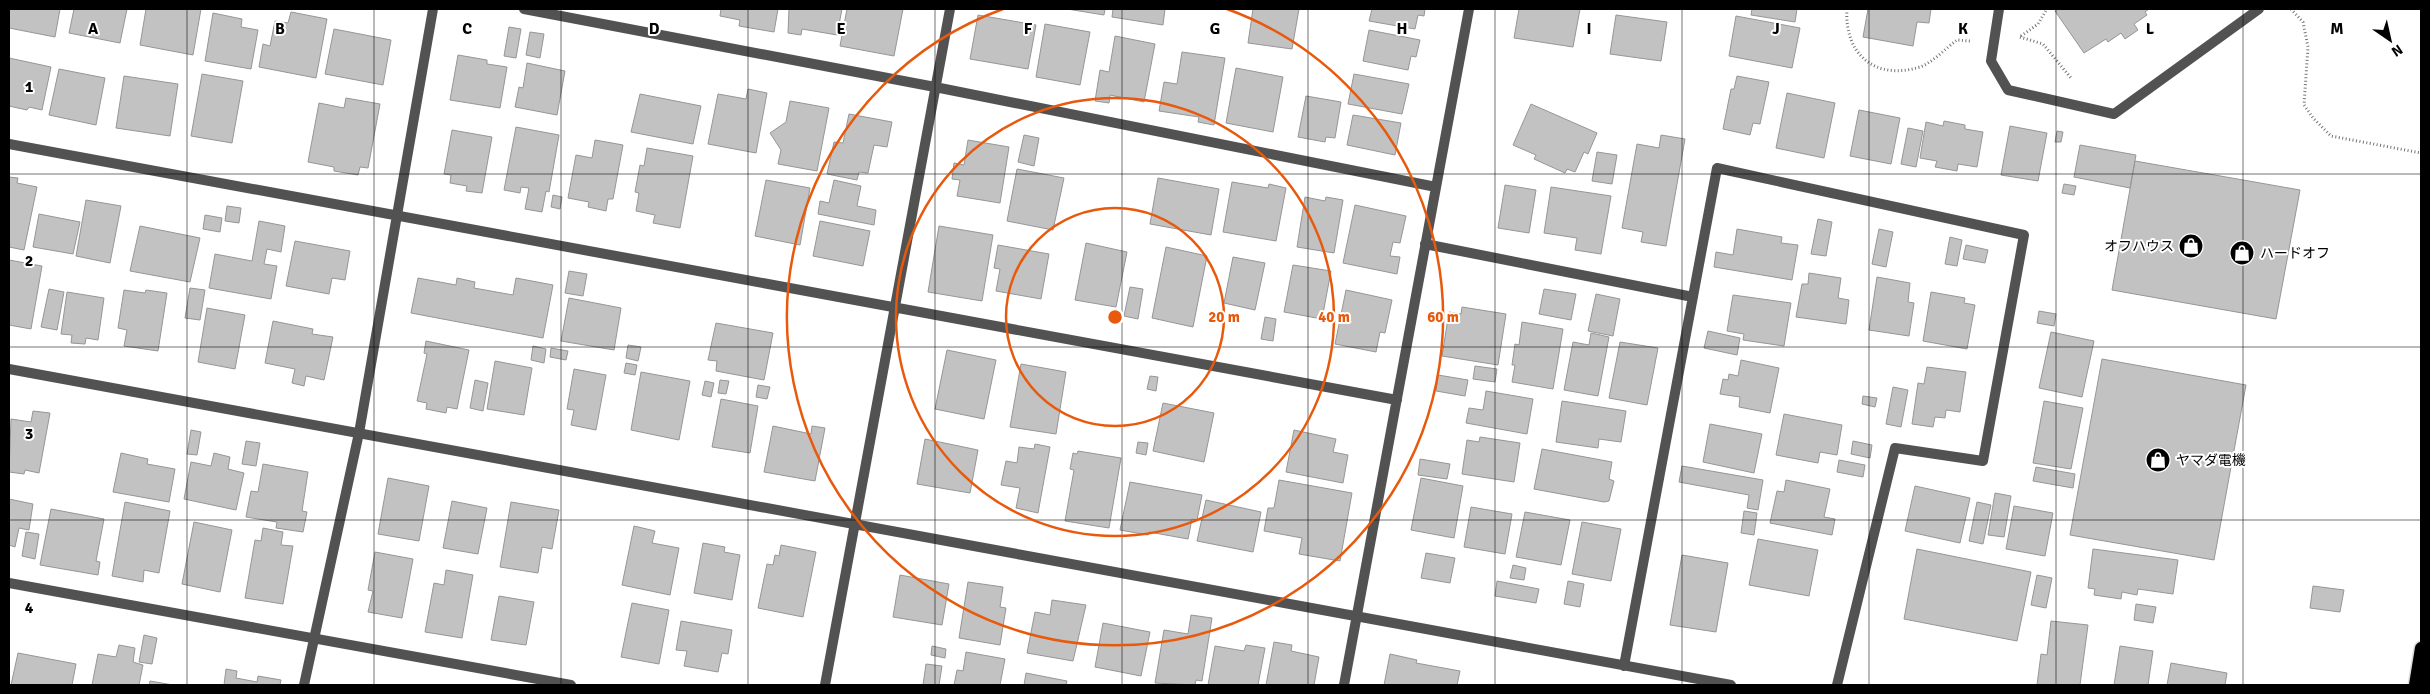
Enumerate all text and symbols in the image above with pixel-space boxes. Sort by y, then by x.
north arrow [2365,15,2415,65]
text: A [88,19,99,39]
text: B [275,19,285,39]
text: C [462,19,472,39]
text: D [649,19,660,39]
text: E [836,19,846,39]
text: F [1024,19,1033,39]
text: G [1210,19,1220,39]
text: H [1397,19,1407,39]
text: I [1586,19,1592,39]
text: J [1772,19,1780,39]
text: K [1958,19,1968,39]
text: L [2146,19,2155,39]
text: M [2330,19,2344,39]
text: N [2388,41,2406,60]
text: 1 [25,77,34,97]
shop icon: オフハウス [2178,233,2204,259]
place label: オフハウス [2104,238,2174,255]
shop icon: ハードオフ [2229,240,2255,266]
place label: ハードオフ [2260,245,2330,262]
text: 2 [25,251,33,271]
centre of rings [1106,308,1124,326]
text: 20 m [1208,308,1240,326]
text: 40 m [1318,308,1350,326]
text: 60 m [1427,308,1459,326]
text: 3 [25,424,33,444]
shop icon: ヤマダ電機 [2145,447,2171,473]
place label: ヤマダ電機 [2176,452,2246,469]
text: 4 [25,598,34,618]

